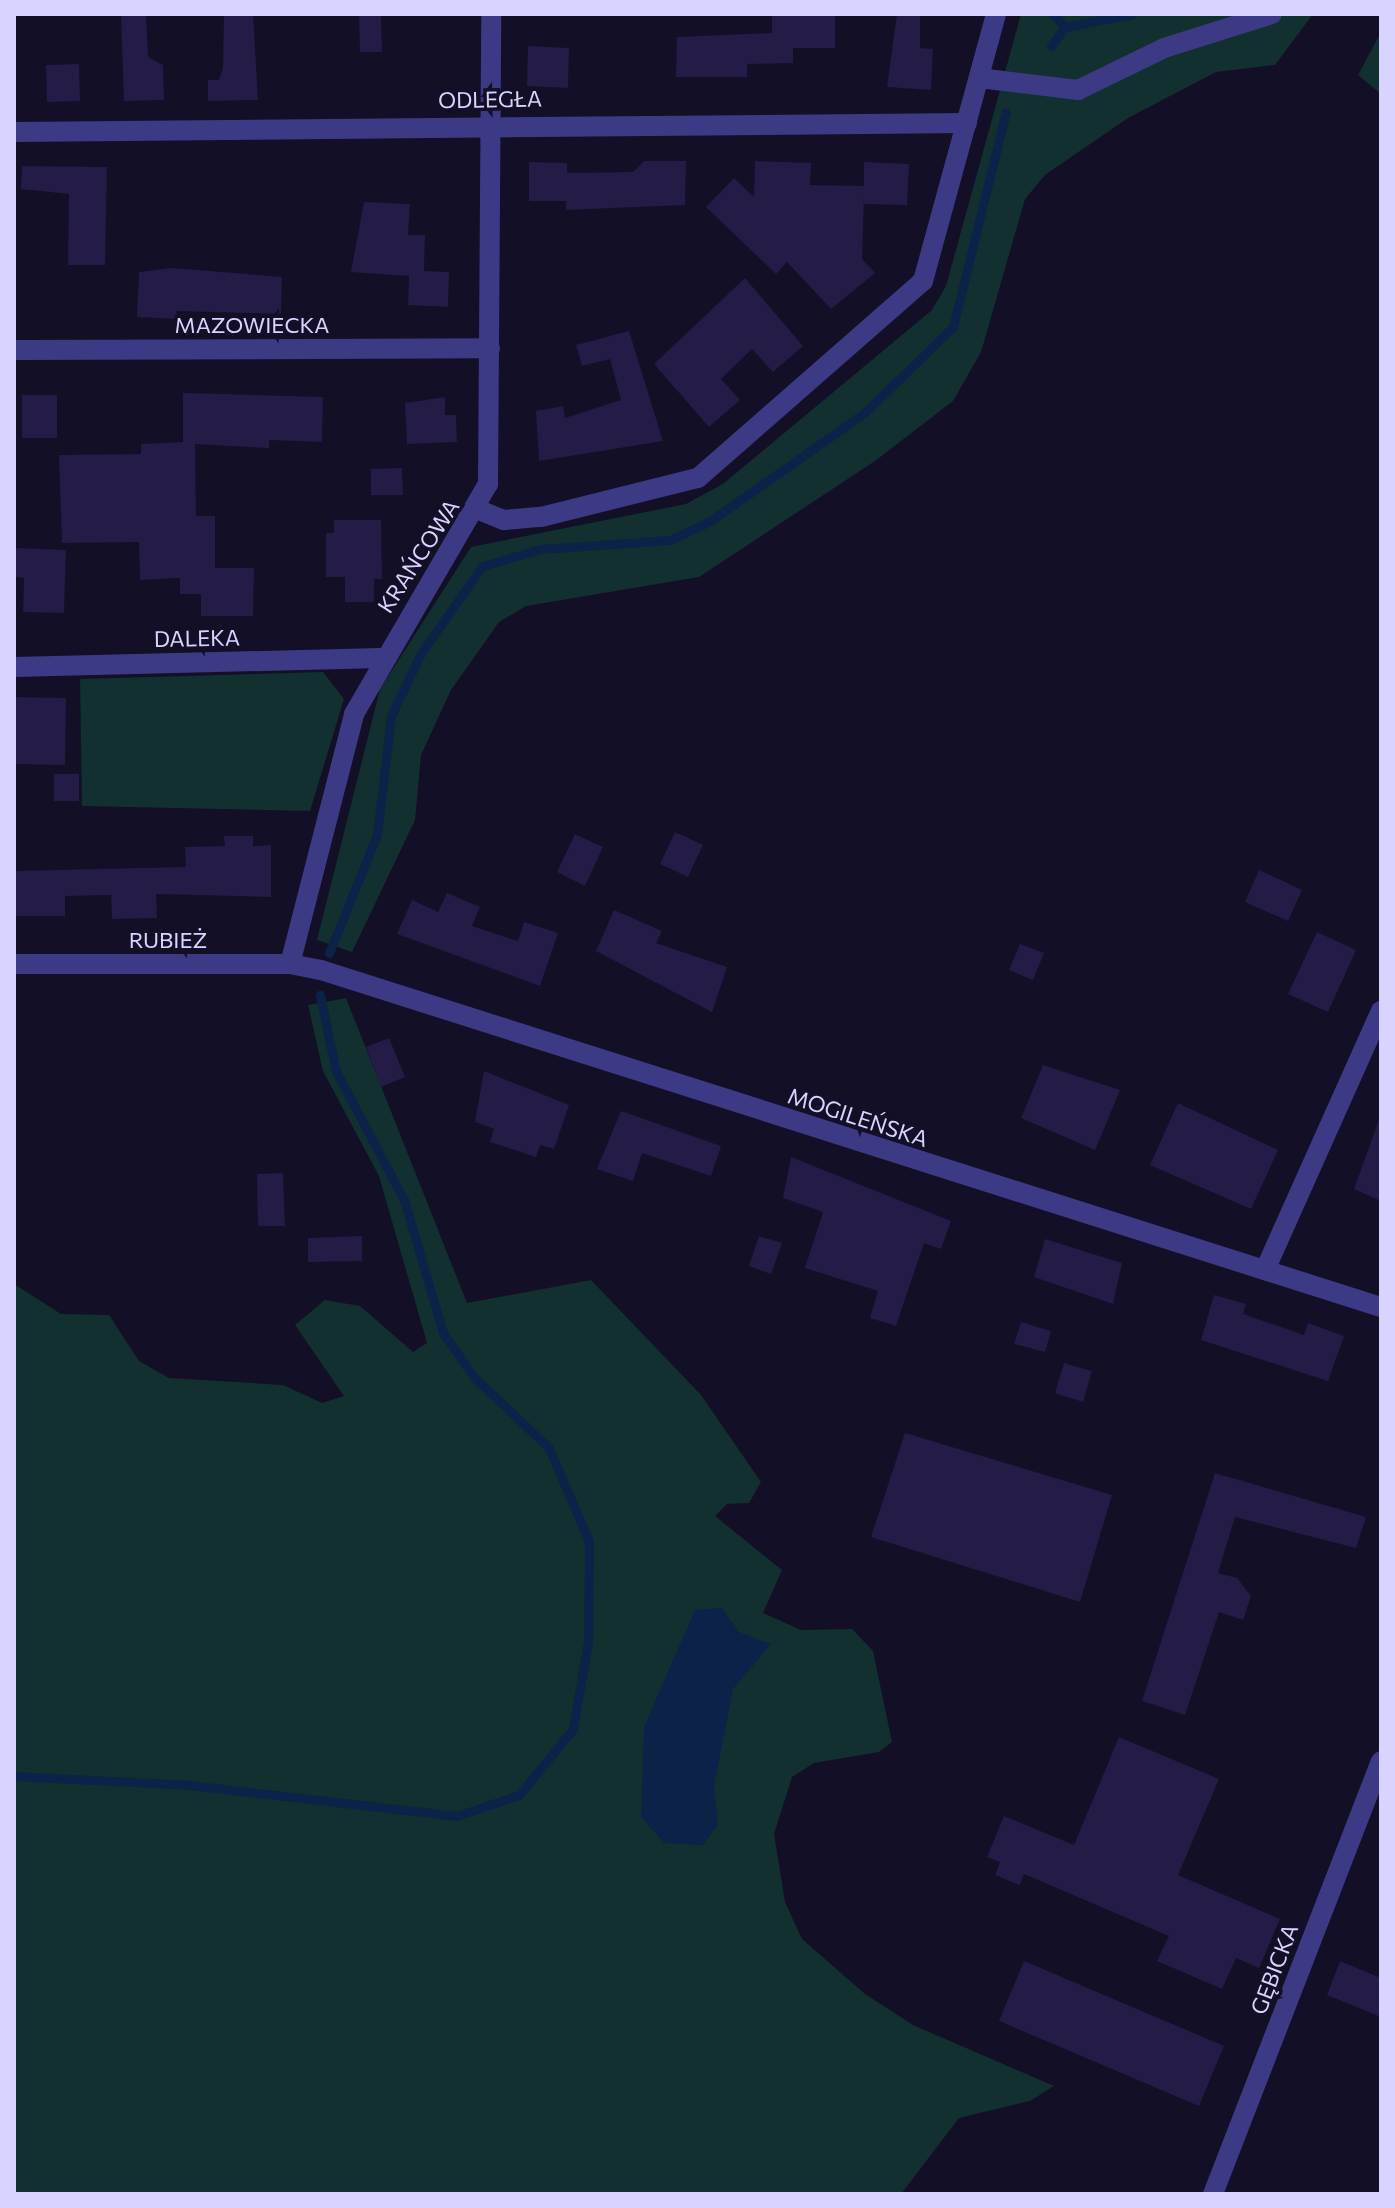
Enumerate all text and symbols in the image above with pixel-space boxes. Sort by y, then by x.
street label: ODLEGŁA [438,85,542,113]
street label: MAZOWIECKA [175,312,329,338]
street label: KRAŃCOWA [372,494,464,618]
street label: DALEKA [154,624,240,652]
street label: RUBIEŻ [129,927,207,953]
street label: MOGILEŃSKA [784,1082,932,1152]
street label: GĘBICKA [1245,1920,1303,2018]

